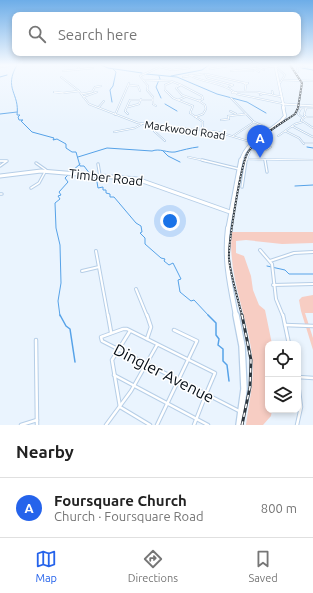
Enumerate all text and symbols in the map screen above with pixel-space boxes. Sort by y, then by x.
search box [12,12,301,56]
icon: search [26,23,48,45]
text: Search here [58,26,137,43]
street label: Mackwood Road [144,118,226,142]
pin: A [247,125,273,158]
street label: Timber Road [68,166,144,188]
your location [160,211,180,231]
street label: Dingler Avenue [111,340,217,406]
map controls [265,341,301,413]
button: locate [265,341,301,377]
button: layers [265,377,301,413]
text: Nearby [16,442,74,461]
text: Foursquare Church [54,492,187,509]
text: A [24,501,34,515]
text: 800 m [261,501,297,515]
text: Church · Foursquare Road [54,509,204,523]
tab: Map [35,548,57,584]
tab: Directions [128,548,178,584]
tab: Saved [248,548,278,584]

